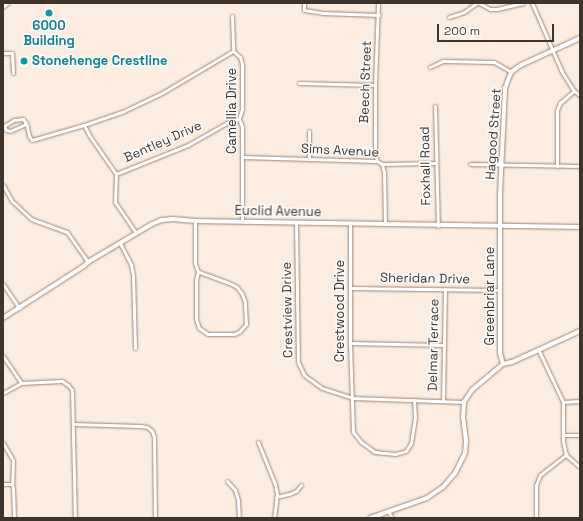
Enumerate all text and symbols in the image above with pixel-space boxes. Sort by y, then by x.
marker: 6000 Building [44,8,54,18]
scale bar [439,16,556,42]
place label: 6000 Building [23,19,75,50]
text: 200 m [444,23,480,39]
street label: Beech Street [357,40,375,124]
place label: Stonehenge Crestline [32,53,167,69]
marker: Stonehenge Crestline [19,56,29,66]
street label: Camellia Drive [224,68,240,154]
street label: Hagood Street [483,88,505,180]
street label: Bentley Drive [122,118,204,166]
street label: Foxhall Road [418,126,434,206]
street label: Sims Avenue [300,141,380,161]
street label: Euclid Avenue [234,203,322,221]
street label: Greenbriar Lane [482,246,498,346]
street label: Crestwood Drive [332,260,348,362]
street label: Crestview Drive [279,262,297,358]
street label: Sheridan Drive [380,270,470,288]
street label: Delmar Terrace [425,298,443,392]

